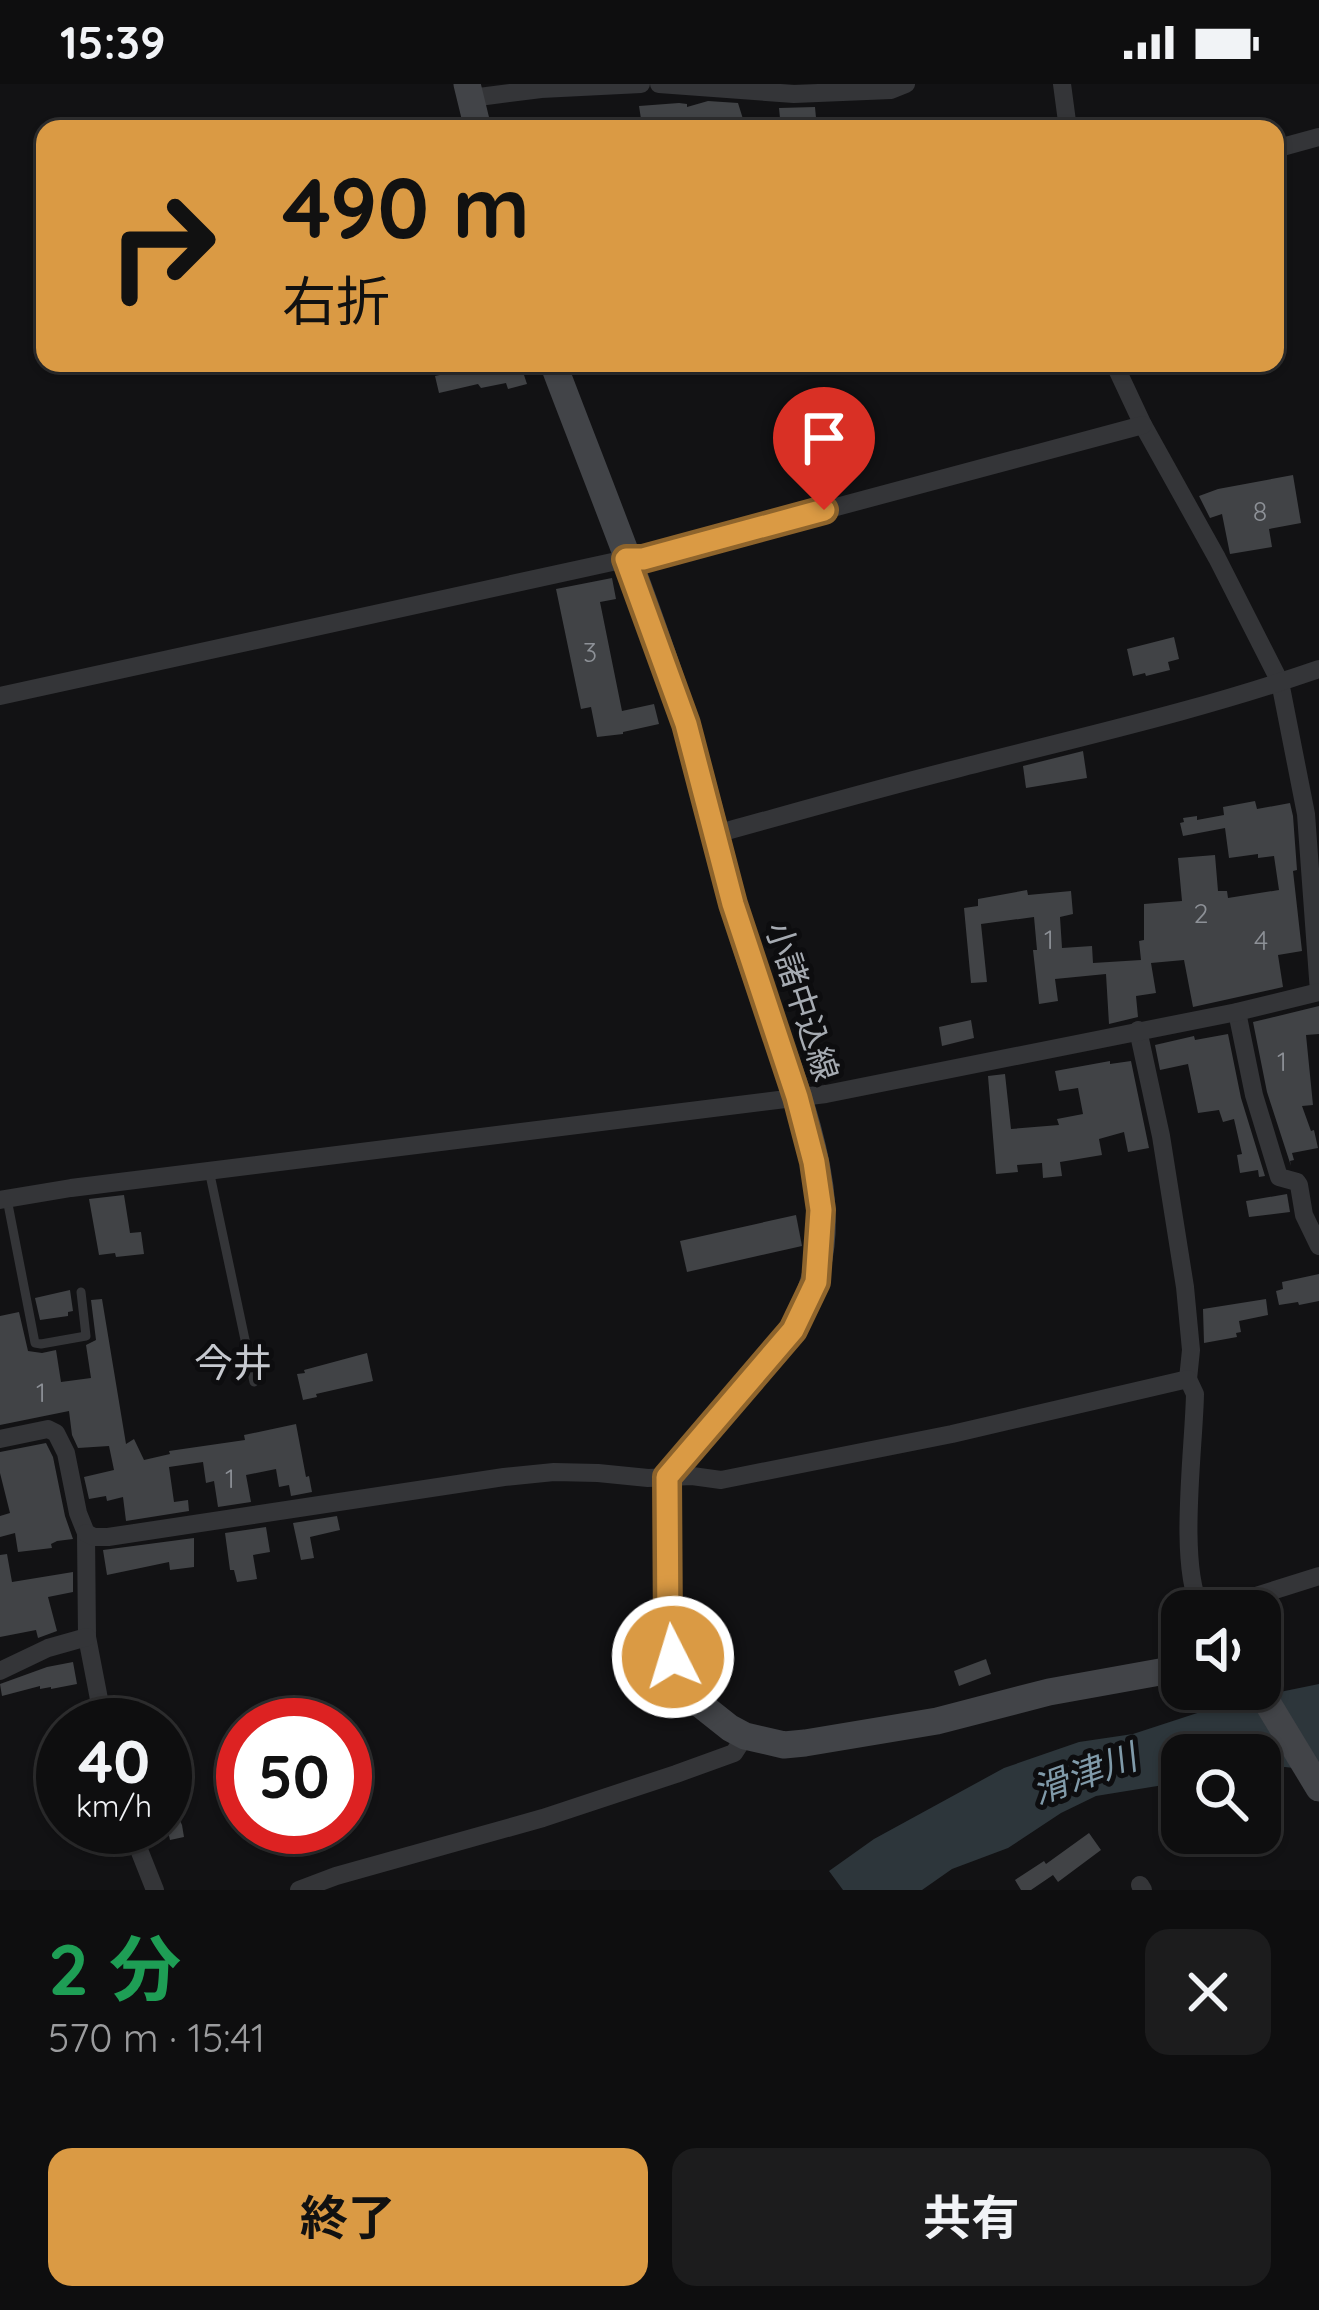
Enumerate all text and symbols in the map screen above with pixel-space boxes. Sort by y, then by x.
text: 15:39 [60,14,165,70]
text: 490 m [282,154,530,259]
icon: right [84,168,240,324]
text: 右折 [282,267,390,335]
pin [773,387,875,510]
icon: arrive [791,405,857,471]
house number: 8 [1253,494,1267,528]
house number: 3 [583,635,597,669]
house number: 2 [1194,896,1208,930]
street label: 小諸中込線 [758,916,848,1086]
house number: 1 [1044,922,1054,956]
house number: 4 [1254,923,1268,957]
house number: 1 [1277,1044,1287,1078]
district label: 今井 [194,1338,272,1387]
house number: 1 [36,1375,46,1409]
house number: 1 [225,1461,235,1495]
map controls [1161,1590,1281,1854]
button: sound [1161,1590,1281,1710]
position arrow [610,1594,736,1720]
speed limit sign: 50 [216,1698,372,1854]
text: 40 [78,1723,150,1798]
water label: 滑津川 [1026,1732,1146,1813]
button: search [1161,1734,1281,1854]
text: km/h [76,1787,152,1825]
text: 2 分 [48,1923,181,2013]
button: close [1145,1929,1271,2055]
text: 570 m · 15:41 [48,2013,265,2062]
button: 終了 [48,2148,648,2286]
button: 共有 [672,2148,1271,2286]

